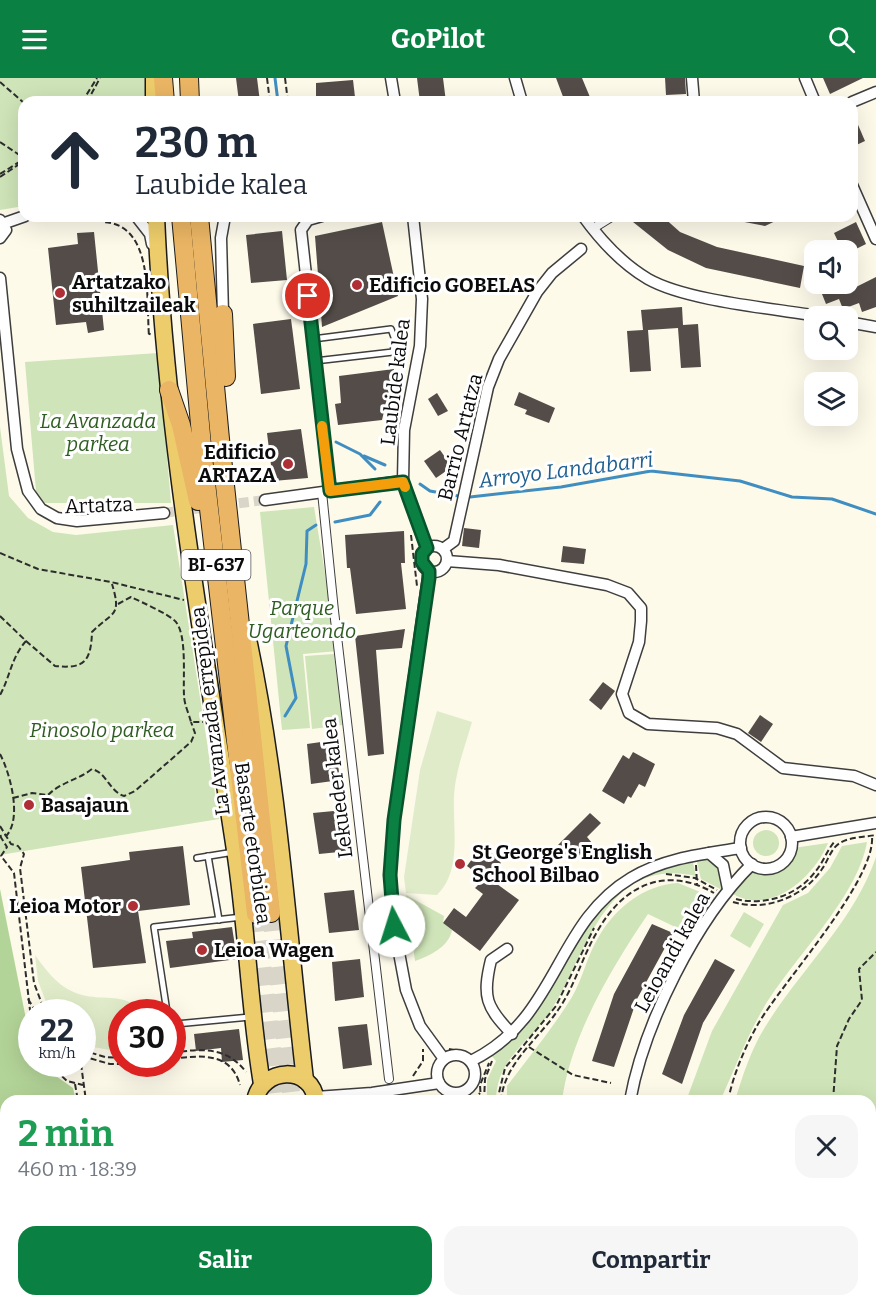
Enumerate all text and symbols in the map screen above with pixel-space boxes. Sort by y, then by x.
icon: menu [18,23,51,56]
text: GoPilot [391,23,485,55]
icon: search [825,23,858,56]
text: 230 m [135,118,257,168]
icon: ahead [36,120,114,198]
text: Laubide kalea [135,169,308,201]
map controls [804,240,858,426]
button: sound [804,240,858,294]
place label: Artatzako suhiltzaileak [72,270,196,317]
pin [282,270,333,321]
place label: Edificio GOBELAS [369,273,535,297]
marker: Edificio GOBELAS [350,278,364,292]
icon: arrive [291,279,324,312]
marker: Artatzako suhiltzaileak [53,286,67,300]
button: search [804,306,858,360]
street label: Laubide kalea [375,317,415,447]
street label: Barrio Artatza [433,371,487,503]
button: layers [804,372,858,426]
park label: La Avanzada parkea [40,409,156,456]
place label: Edificio ARTAZA [198,440,277,487]
water label: Arroyo Landabarri [476,446,655,494]
marker: Edificio ARTAZA [281,457,295,471]
street label: Artatza [64,492,134,518]
road number: BI-637 [182,550,250,580]
park label: Parque Ugarteondo [248,596,356,643]
street label: La Avanzada errepidea [185,605,235,817]
street label: Lekueder kalea [316,716,358,860]
park label: Pinosolo parkea [30,718,174,742]
street label: Basarte etorbidea [230,760,276,926]
place label: Basajaun [41,793,129,817]
marker: Basajaun [22,798,36,812]
place label: St George's English School Bilbao [472,840,653,887]
marker: St George's English School Bilbao [453,857,467,871]
street label: Leioandi kalea [629,888,715,1016]
place label: Leioa Motor [9,894,122,918]
position arrow [362,894,426,958]
marker: Leioa Motor [126,899,140,913]
place label: Leioa Wagen [214,938,334,962]
marker: Leioa Wagen [195,943,209,957]
speed limit sign: 30 [108,999,186,1077]
text: 22 [40,1013,74,1049]
text: km/h [38,1044,76,1062]
text: 2 min [18,1112,114,1156]
button: close [795,1115,858,1178]
text: 460 m · 18:39 [18,1157,137,1181]
button: Salir [18,1226,432,1295]
button: Compartir [444,1226,858,1295]

